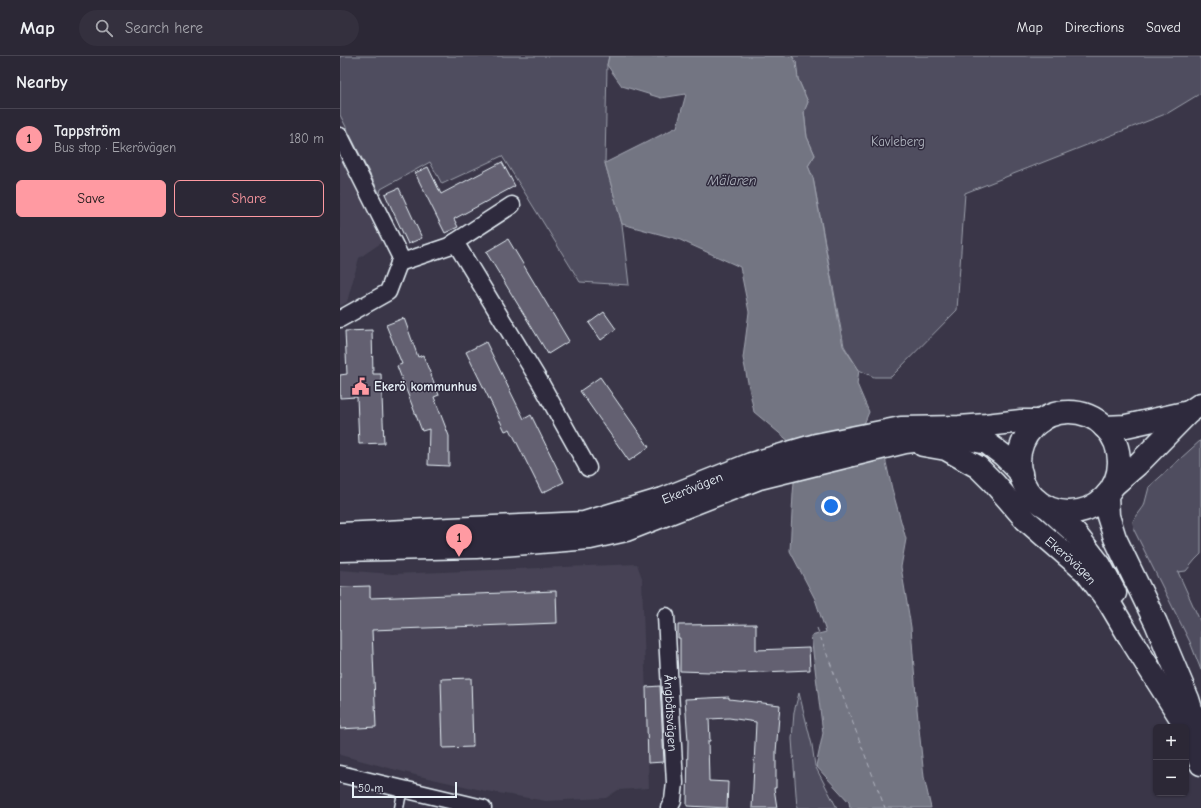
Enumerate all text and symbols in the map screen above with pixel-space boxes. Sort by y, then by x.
search box [79,10,359,46]
text: Map [20,17,55,39]
icon: search [93,17,115,39]
text: Search here [125,19,203,37]
text: Map [1016,19,1043,36]
text: Directions [1065,19,1124,36]
text: Saved [1146,19,1181,36]
text: Nearby [16,73,67,92]
text: Tappström [54,122,121,140]
text: 1 [26,131,32,146]
text: 180 m [289,131,324,146]
park label: Kavleberg [871,134,925,149]
text: Bus stop · Ekerövägen [54,140,176,155]
water label: Mälaren [706,172,757,189]
button: Save [16,180,166,217]
button: Share [174,180,324,217]
public building icon: Ekerö kommunhus [351,376,371,396]
place label: Ekerö kommunhus [374,379,477,394]
street label: Ekerövägen [659,469,725,506]
your location [821,496,841,516]
pin: 1 [446,524,472,557]
street label: Ekerövägen [1042,533,1100,587]
street label: Ångbåtsvägen [662,674,681,752]
map controls [1153,724,1189,796]
button: + [1153,724,1189,760]
button: − [1153,760,1189,796]
scale bar [352,780,457,799]
text: 50 m [358,782,383,795]

